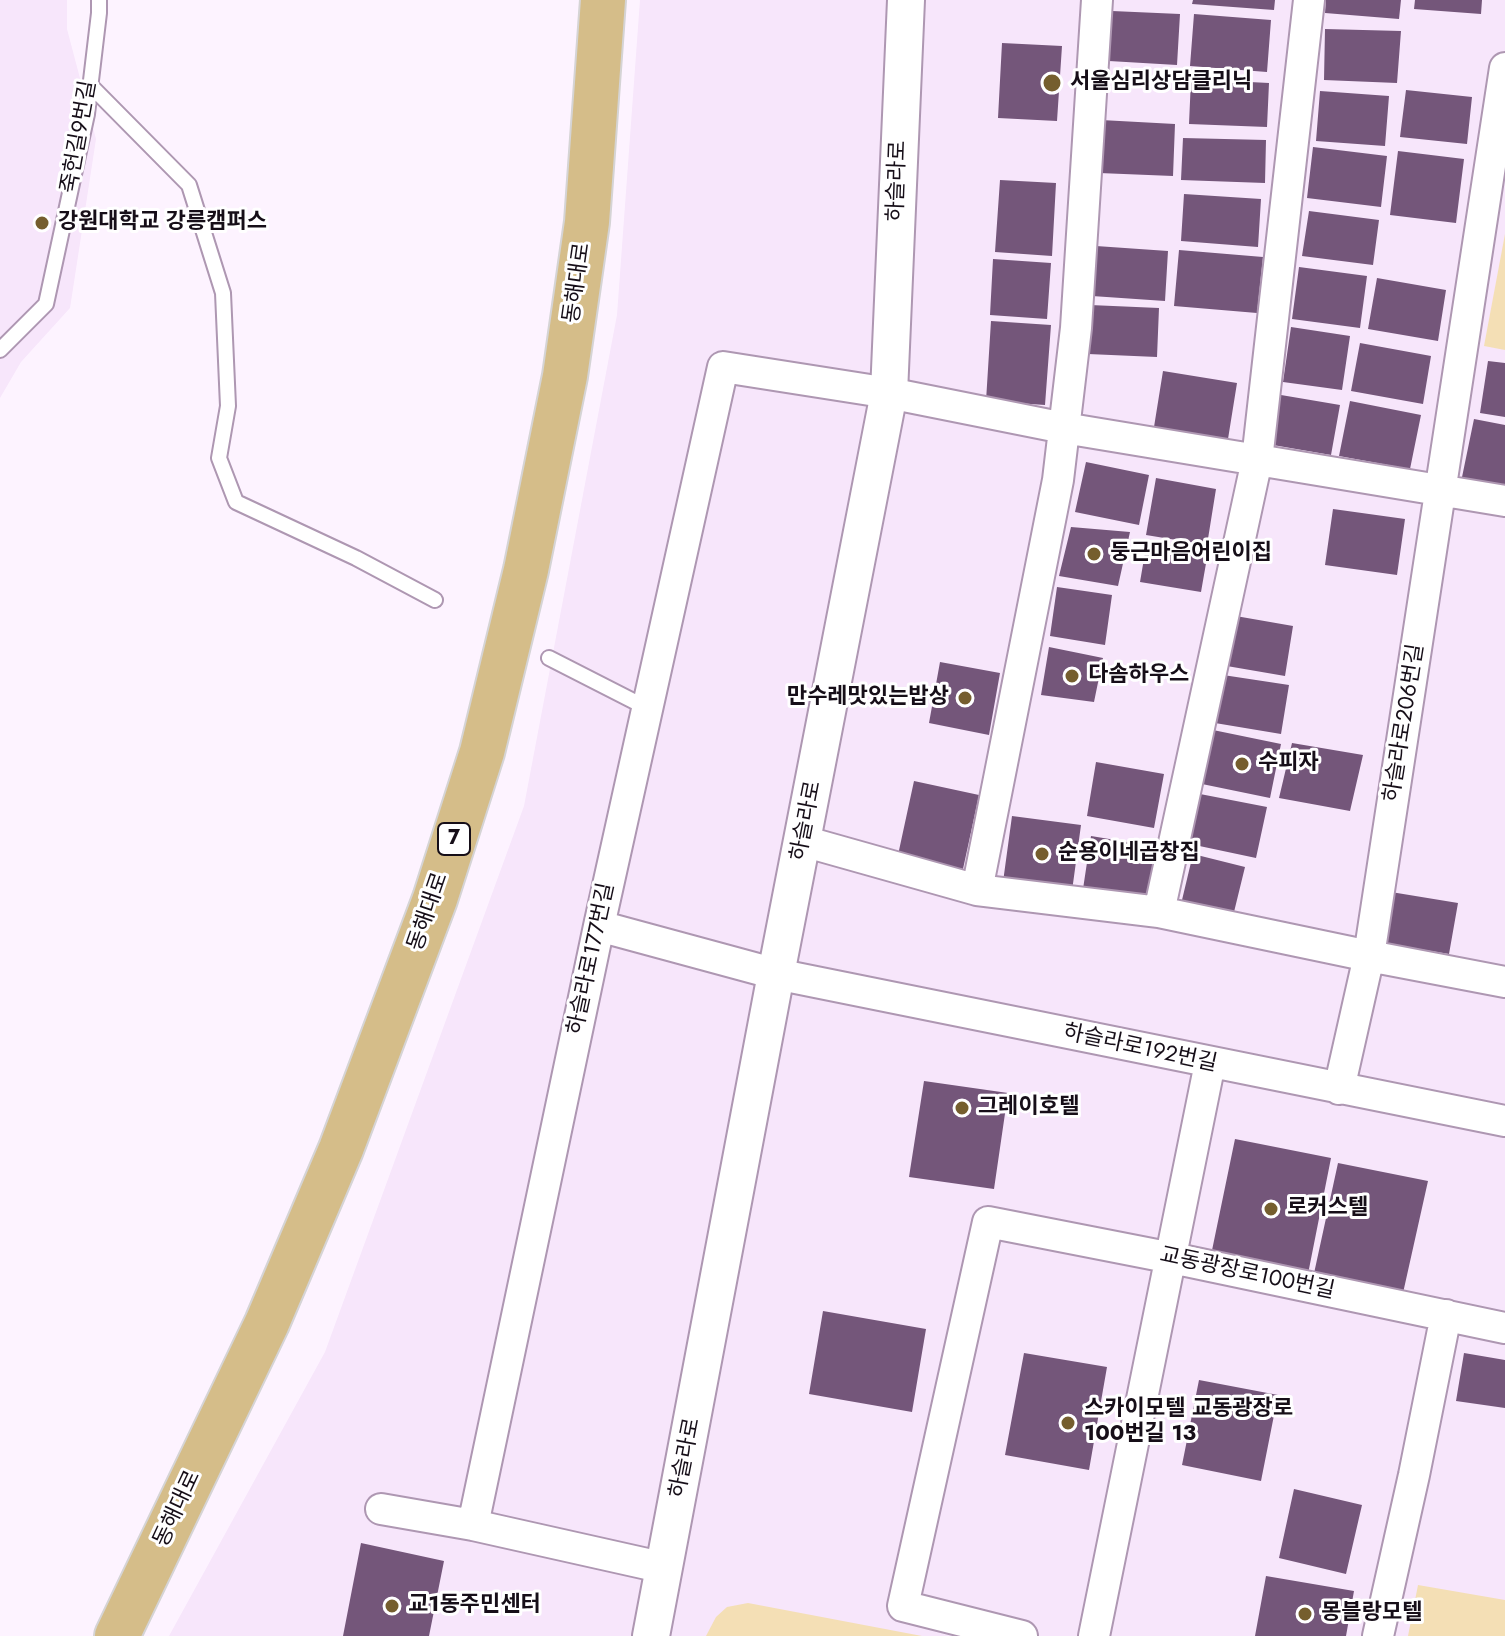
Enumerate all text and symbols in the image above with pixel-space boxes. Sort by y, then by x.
place label: 서울심리상담클리닉 [1070,70,1252,96]
marker: 서울심리상담클리닉 [1041,72,1063,94]
street label: 죽헌길9번길 [57,79,103,195]
street label: 하슬라로 [883,140,913,222]
place label: 강원대학교 강릉캠퍼스 [58,210,267,236]
marker: 강원대학교 강릉캠퍼스 [33,214,51,232]
street label: 동해대로 [559,241,597,325]
place label: 둥근마음어린이집 [1110,541,1272,567]
marker: 둥근마음어린이집 [1085,545,1103,563]
street label: 하슬라로206번길 [1379,642,1431,804]
place label: 다솜하우스 [1088,663,1189,689]
marker: 다솜하우스 [1063,667,1081,685]
place label: 만수레맛있는밥상 [787,685,949,711]
marker: 만수레맛있는밥상 [956,689,974,707]
place label: 수피자 [1258,751,1319,777]
marker: 수피자 [1233,755,1251,773]
street label: 하슬라로 [786,779,828,863]
road number: 7 [438,823,470,855]
place label: 순용이네곱창집 [1058,841,1200,867]
marker: 순용이네곱창집 [1033,845,1051,863]
street label: 동해대로 [403,869,455,955]
street label: 하슬라로177번길 [563,881,621,1037]
street label: 하슬라로192번길 [1061,1020,1219,1078]
place label: 그레이호텔 [978,1095,1079,1121]
marker: 그레이호텔 [953,1099,971,1117]
place label: 로커스텔 [1287,1196,1368,1222]
marker: 로커스텔 [1262,1200,1280,1218]
street label: 교동광장로100번길 [1157,1243,1337,1305]
place label: 스카이모텔 교동광장로 100번길 13 [1084,1397,1293,1448]
marker: 스카이모텔 교동광장로 100번길 13 [1059,1414,1077,1432]
street label: 하슬라로 [665,1416,707,1500]
street label: 동해대로 [149,1467,207,1551]
place label: 교1동주민센터 [408,1593,541,1619]
marker: 교1동주민센터 [383,1597,401,1615]
place label: 몽블랑모텔 [1321,1601,1422,1627]
marker: 몽블랑모텔 [1296,1605,1314,1623]

